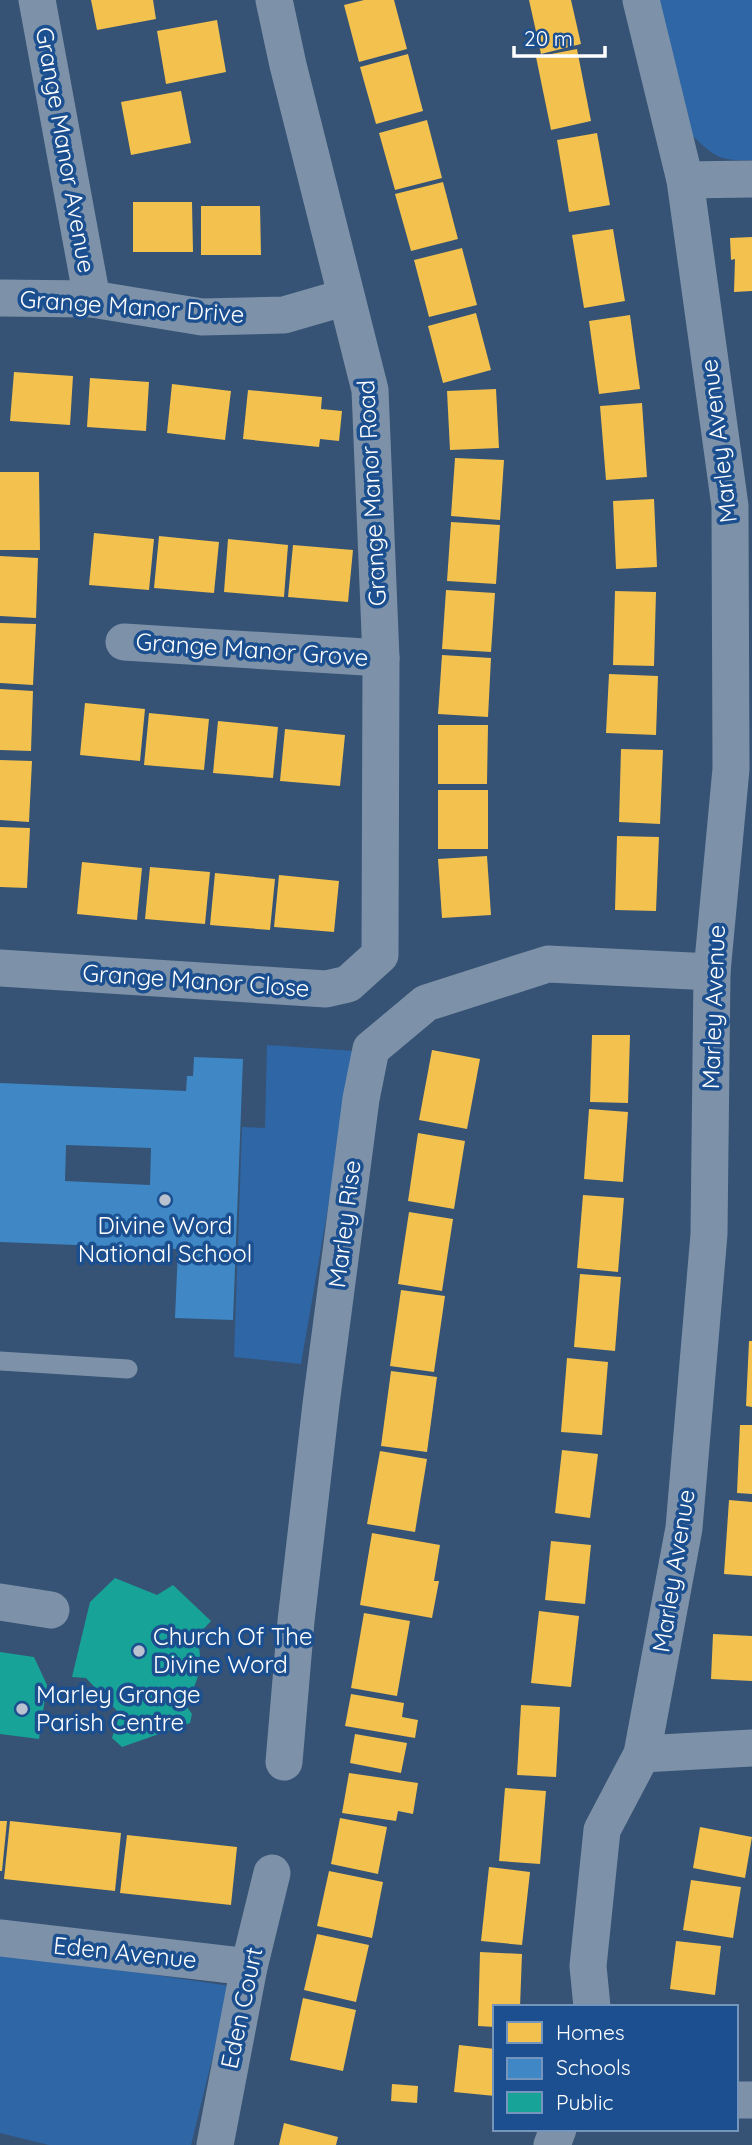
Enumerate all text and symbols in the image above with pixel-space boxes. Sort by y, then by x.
scale bar [514,14,605,58]
street label: Grange Manor Avenue [30,24,102,275]
text: 20 m [524,25,573,51]
street label: Grange Manor Drive [19,283,245,329]
street label: Marley Avenue [693,358,743,525]
street label: Grange Manor Road [350,379,392,607]
street label: Grange Manor Grove [135,626,369,672]
street label: Marley Avenue [695,924,731,1090]
street label: Grange Manor Close [82,957,311,1003]
street label: Marley Rise [321,1158,367,1290]
marker: Divine Word National School [157,1192,173,1208]
place label: Divine Word National School [78,1210,252,1268]
street label: Marley Avenue [645,1487,701,1654]
place label: Church Of The Divine Word [153,1621,313,1679]
marker: Church Of The Divine Word [131,1643,147,1659]
place label: Marley Grange Parish Centre [36,1679,201,1737]
marker: Marley Grange Parish Centre [14,1701,30,1717]
street label: Eden Avenue [52,1930,198,1974]
street label: Eden Court [214,1944,269,2071]
legend [493,2005,738,2131]
text: Homes [556,2019,625,2045]
text: Schools [556,2054,631,2080]
text: Public [556,2089,613,2115]

